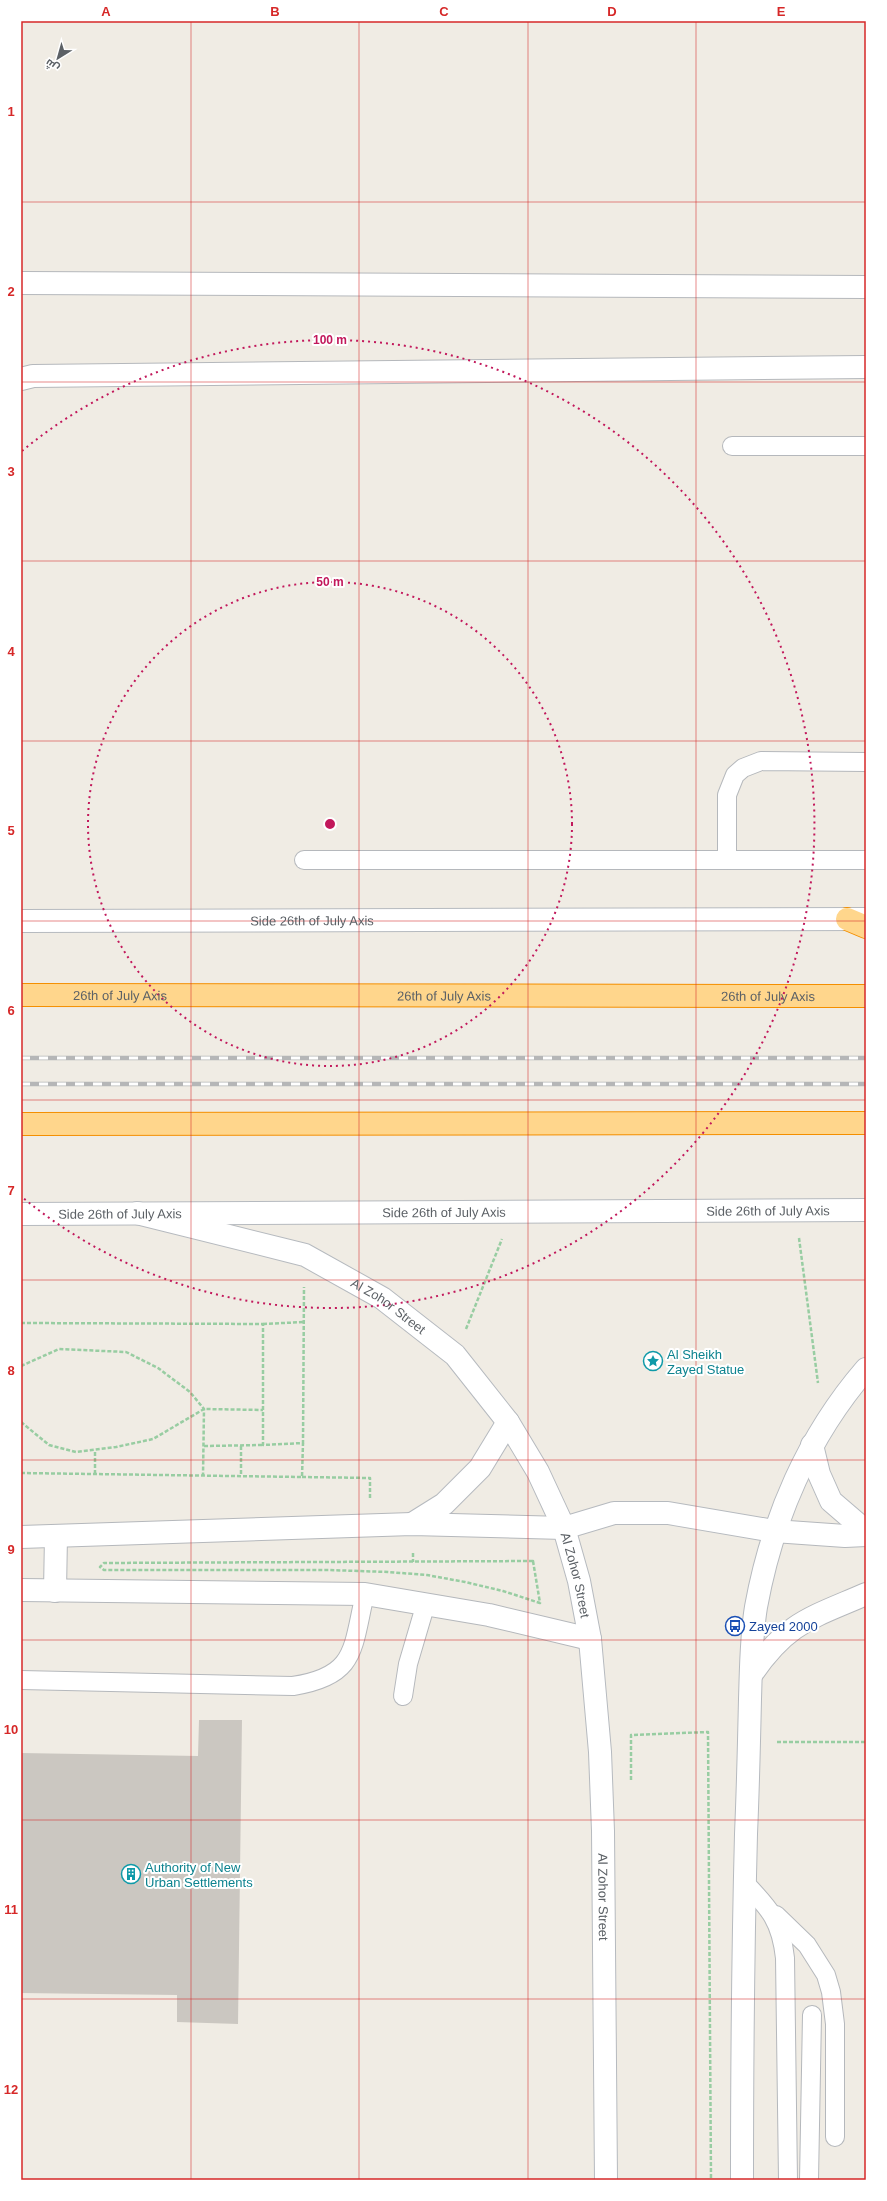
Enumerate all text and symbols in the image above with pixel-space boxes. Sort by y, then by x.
text: A [101,4,111,19]
text: B [270,4,280,19]
text: C [439,4,449,19]
text: D [607,4,617,19]
text: E [777,4,786,19]
north arrow [38,38,78,78]
text: ش [43,56,62,75]
text: 1 [7,104,15,119]
text: 2 [7,284,15,299]
text: 100 m [313,333,347,347]
text: 3 [7,464,15,479]
text: 50 m [316,575,344,589]
text: 4 [7,644,15,659]
centre of rings [323,817,337,831]
text: 5 [7,823,15,838]
street label: Side 26th of July Axis [250,913,374,928]
street label: 26th of July Axis [73,988,168,1003]
street label: 26th of July Axis [397,988,492,1004]
street label: 26th of July Axis [721,989,816,1004]
text: 6 [7,1003,15,1018]
text: 7 [7,1183,15,1198]
street label: Side 26th of July Axis [706,1203,830,1219]
street label: Side 26th of July Axis [382,1205,506,1220]
street label: Side 26th of July Axis [58,1206,182,1222]
street label: Al Zohor Street [348,1275,429,1337]
place label: Al Sheikh Zayed Statue [667,1347,744,1377]
place icon: Al Sheikh Zayed Statue [642,1350,664,1372]
text: 8 [7,1363,15,1378]
street label: Al Zohor Street [558,1531,593,1619]
text: 9 [7,1542,15,1557]
bus stop icon: Zayed 2000 [724,1615,746,1637]
place label: Zayed 2000 [749,1619,818,1634]
text: 10 [4,1722,18,1737]
street label: Al Zohor Street [595,1853,611,1941]
place label: Authority of New Urban Settlements [145,1860,253,1890]
building icon: Authority of New Urban Settlements [120,1863,142,1885]
text: 11 [4,1902,18,1917]
text: 12 [4,2082,18,2097]

